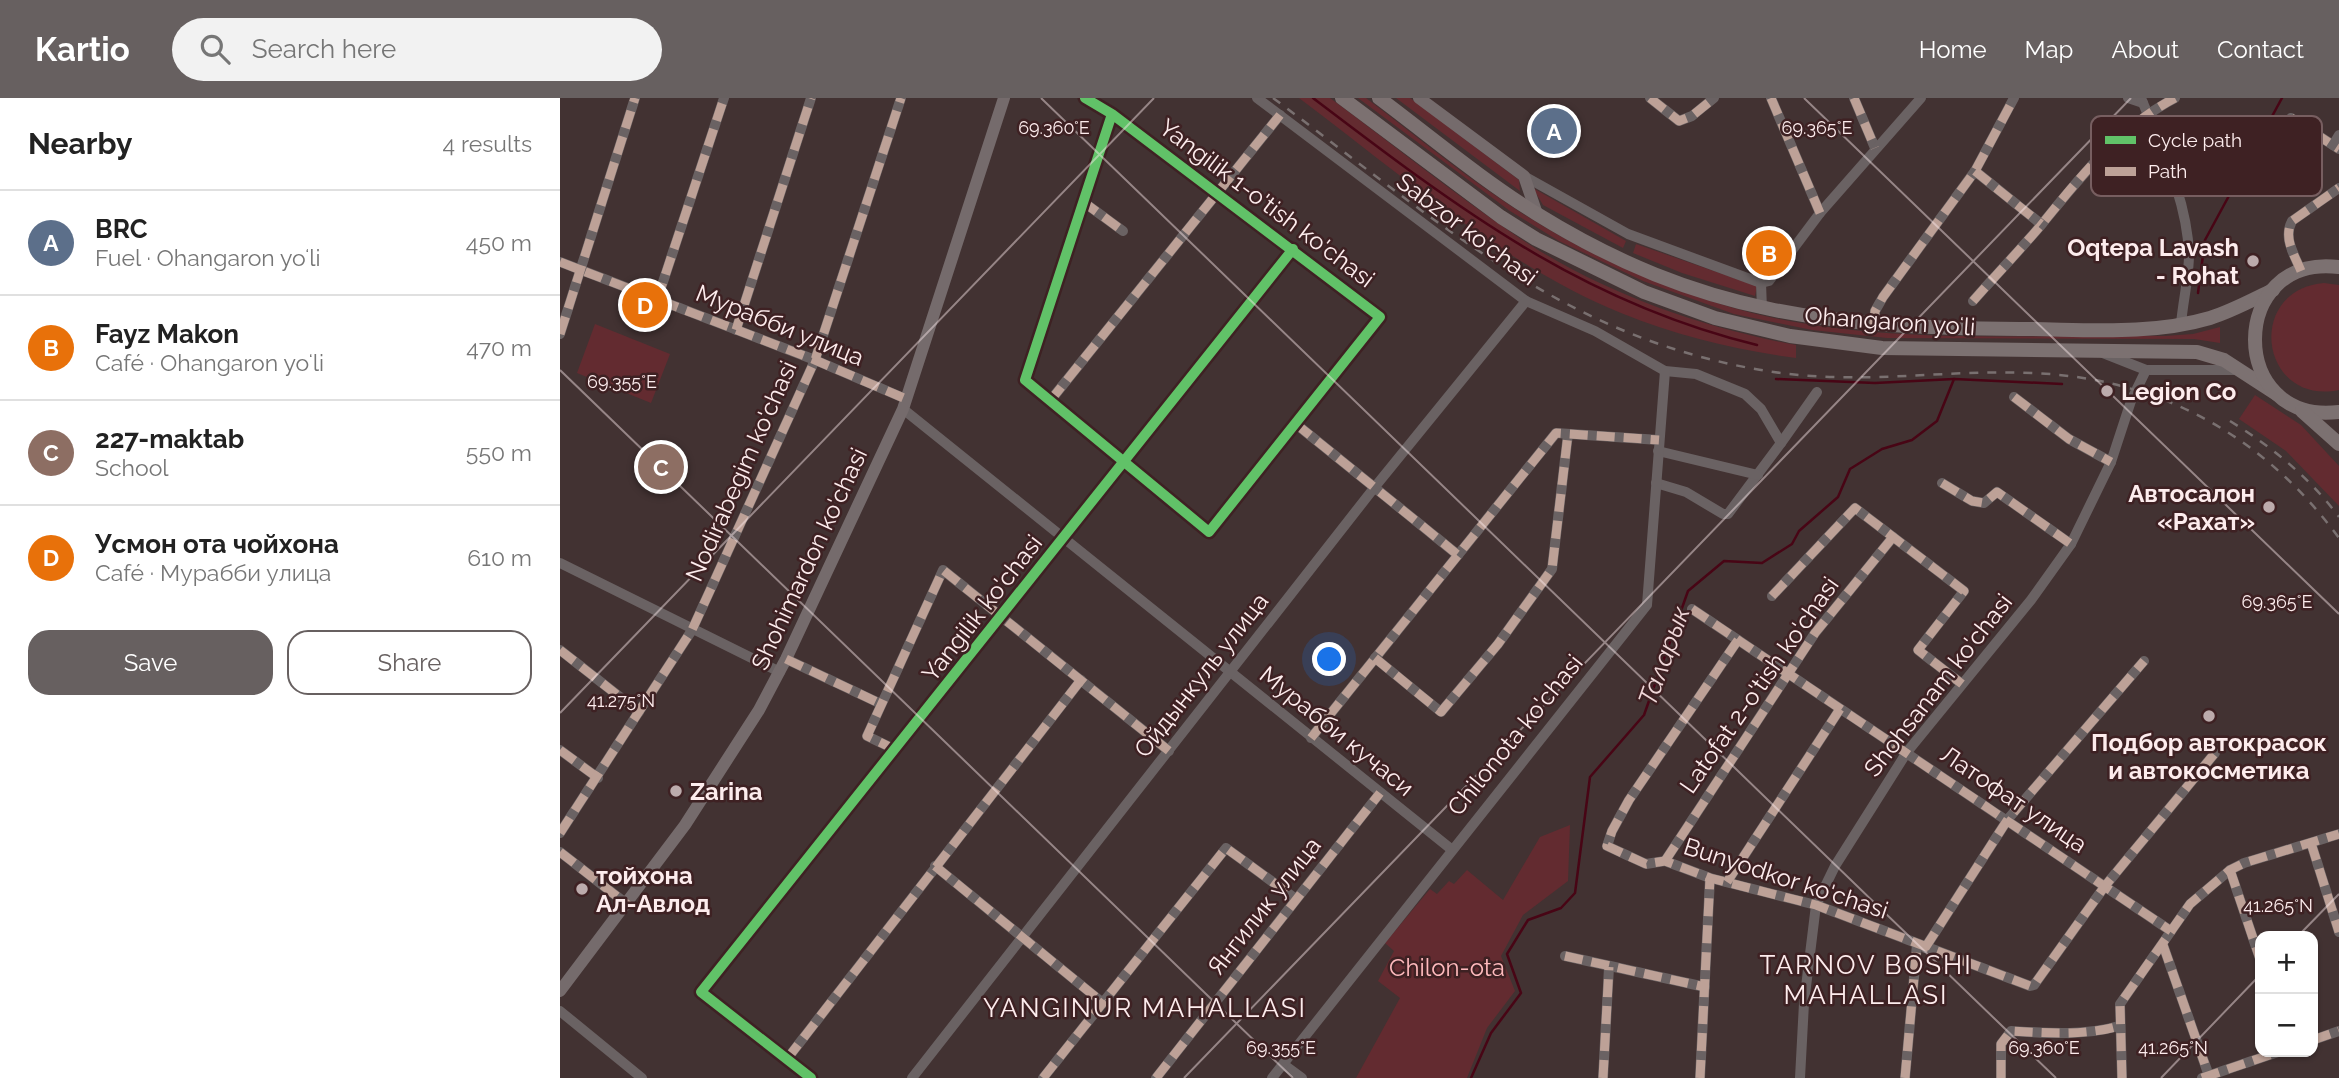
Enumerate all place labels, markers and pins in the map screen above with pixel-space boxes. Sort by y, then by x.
pin: A [1531,105,1577,157]
pin: B [1746,227,1792,279]
place label: Oqtepa Lavash - Rohat [2067,233,2239,290]
marker: Oqtepa Lavash - Rohat [2245,253,2261,269]
pin: D [622,279,668,331]
place label: Legion Co [2121,377,2236,406]
marker: Legion Co [2099,383,2115,399]
pin: C [638,441,684,493]
place label: Автосалон «Рахат» [2128,479,2255,536]
marker: Автосалон «Рахат» [2261,499,2277,515]
marker: Подбор автокрасок и автокосметика [2201,708,2217,724]
place label: Подбор автокрасок и автокосметика [2091,728,2327,785]
place label: Zarina [690,777,763,806]
marker: Zarina [668,783,684,799]
place label: тойхона Ал-Авлод [596,861,710,918]
marker: тойхона Ал-Авлод [574,881,590,897]

